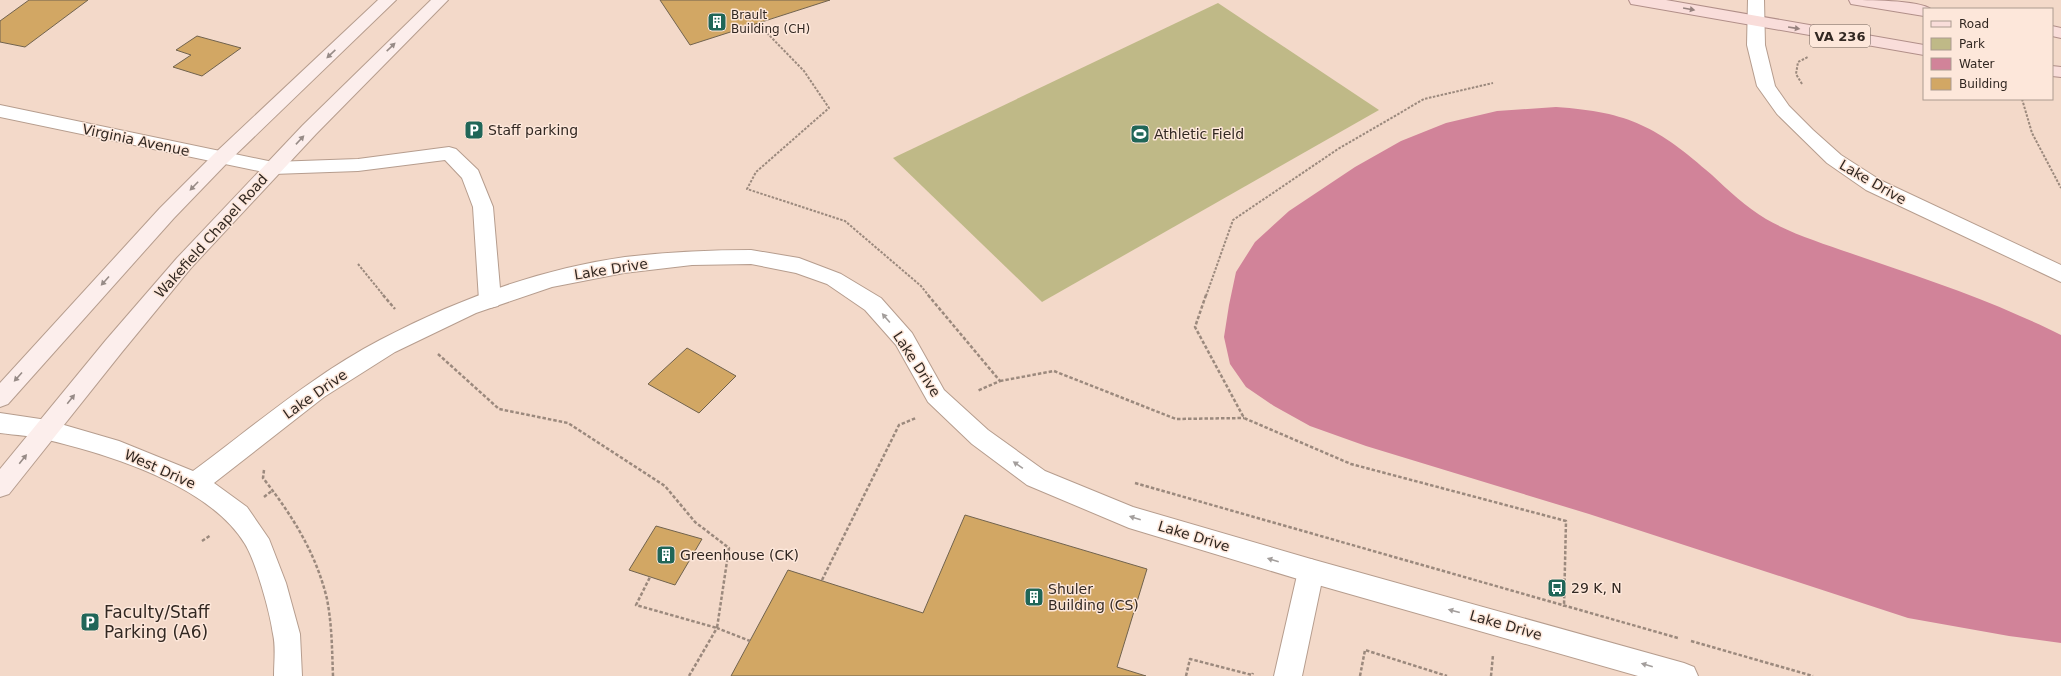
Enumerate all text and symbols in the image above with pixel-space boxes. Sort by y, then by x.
one-way arrow [1683,6,1695,12]
place label: Brault Building (CH) [731,8,810,36]
legend [1923,8,2053,100]
building icon: Brault Building (CH) [706,11,728,33]
text: Road [1959,17,1989,31]
road number: VA 236 [1810,25,1870,47]
one-way arrow [1788,26,1800,32]
text: Park [1959,37,1985,51]
one-way arrow [386,42,396,52]
one-way arrow [326,49,336,59]
text: Water [1959,57,1995,71]
text: Building [1959,77,2008,91]
parking icon: Staff parking [463,119,485,141]
street label: Virginia Avenue [81,121,191,159]
place label: Staff parking [488,122,578,138]
sports icon: Athletic Field [1129,123,1151,145]
place label: Athletic Field [1154,126,1244,142]
one-way arrow [295,135,305,145]
street label: Lake Drive [1837,156,1909,208]
street label: Wakefield Chapel Road [151,171,271,301]
one-way arrow [190,181,199,190]
street label: Lake Drive [573,255,649,283]
one-way arrow [101,275,110,286]
one-way arrow [881,313,890,324]
street label: Lake Drive [890,328,944,400]
street label: Lake Drive [280,366,350,422]
one-way arrow [14,372,23,382]
one-way arrow [67,394,75,405]
street label: West Drive [122,446,198,492]
one-way arrow [19,453,28,464]
one-way arrow [1012,460,1023,469]
one-way arrow [1129,515,1141,521]
street label: Lake Drive [1156,517,1232,555]
building icon: Greenhouse (CK) [655,544,677,566]
place label: Greenhouse (CK) [680,547,799,563]
one-way arrow [1267,557,1279,563]
bus stop icon: 29 K, N [1546,577,1568,599]
place label: 29 K, N [1571,580,1622,596]
place label: Shuler Building (CS) [1048,581,1139,613]
building icon: Shuler Building (CS) [1023,586,1045,608]
place label: Faculty/Staff Parking (A6) [104,602,211,642]
one-way arrow [1448,607,1461,613]
street label: Lake Drive [1468,607,1544,643]
parking icon: Faculty/Staff Parking (A6) [79,611,101,633]
one-way arrow [1641,662,1653,668]

